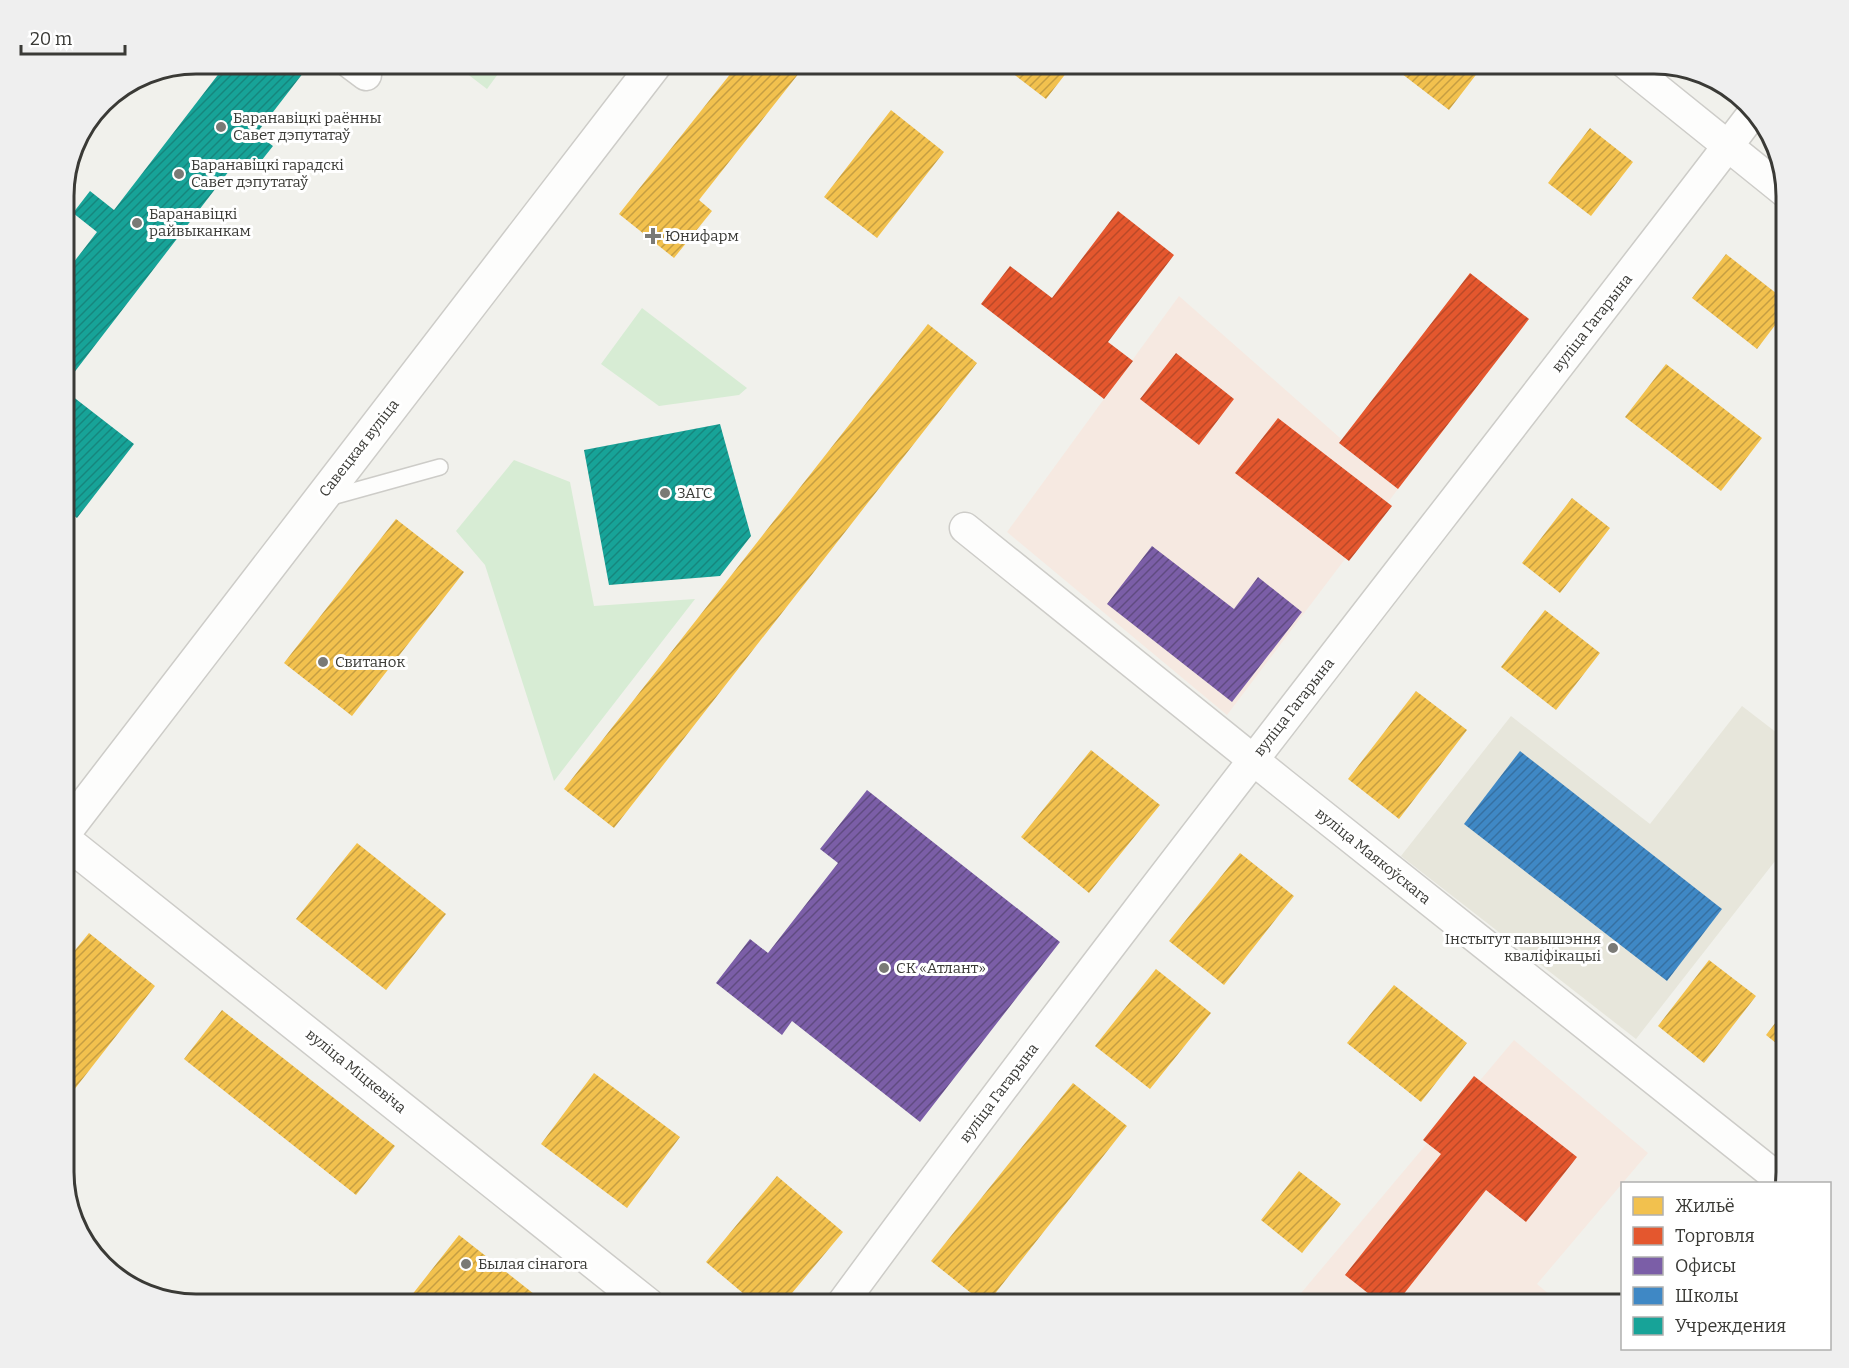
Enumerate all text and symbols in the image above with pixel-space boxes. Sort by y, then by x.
scale bar [21,18,124,56]
text: 20 m [30,28,72,50]
place label: Баранавіцкі раённы Савет дэпутатаў [233,109,381,144]
marker: Баранавіцкі раённы Савет дэпутатаў [214,120,228,134]
place label: Баранавіцкі гарадскі Савет дэпутатаў [191,156,344,191]
marker: Баранавіцкі гарадскі Савет дэпутатаў [172,167,186,181]
place label: Баранавіцкі райвыканкам [149,205,251,240]
marker: Баранавіцкі райвыканкам [130,216,144,230]
place label: Юнифарм [665,227,739,245]
marker: Юнифарм [646,229,660,243]
street label: вуліца Гагарына [1548,270,1636,376]
street label: Савецкая вуліца [315,396,403,500]
place label: ЗАГС [677,484,712,502]
marker: ЗАГС [658,486,672,500]
place label: Свитанок [335,653,405,671]
street label: вуліца Гагарына [1250,654,1338,760]
marker: Свитанок [316,655,330,669]
street label: вуліца Маякоўскага [1312,804,1434,908]
place label: Інстытут павышэння кваліфікацыі [1445,930,1602,965]
marker: Інстытут павышэння кваліфікацыі [1606,941,1620,955]
place label: СК «Атлант» [896,959,986,977]
marker: СК «Атлант» [877,961,891,975]
street label: вуліца Міцкевіча [302,1025,410,1117]
street label: вуліца Гагарына [956,1040,1042,1146]
legend [1621,1182,1831,1350]
text: Жильё [1675,1195,1735,1217]
text: Торговля [1675,1225,1755,1247]
place label: Былая сінагога [478,1255,588,1273]
text: Офисы [1675,1255,1736,1277]
marker: Былая сінагога [459,1257,473,1271]
text: Школы [1675,1285,1739,1307]
text: Учреждения [1675,1315,1786,1337]

